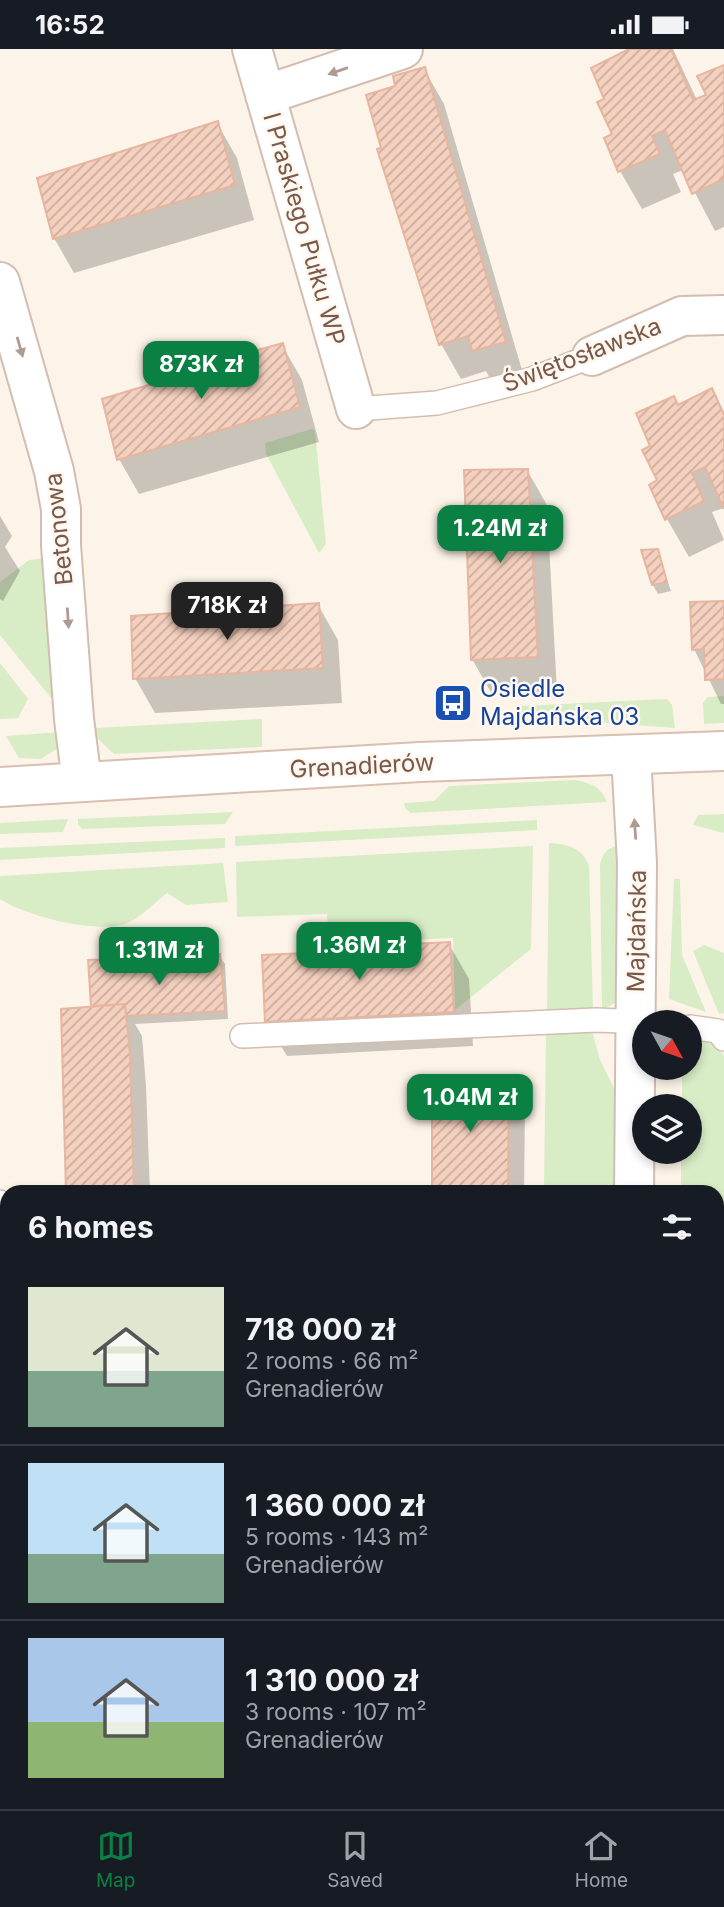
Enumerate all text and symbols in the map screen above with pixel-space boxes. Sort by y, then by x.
text: 16:52 [35,9,105,40]
one-way arrow [328,66,349,77]
street label: I Praskiego Pułku WP [257,109,352,349]
street label: Świętosławska [498,311,665,398]
one-way arrow [16,337,26,358]
pin: 873K zł [136,341,266,401]
text: 873K zł [159,350,243,378]
street label: Betonowa [38,471,79,587]
pin: 1.24M zł [428,505,572,565]
text: 1.24M zł [453,514,547,542]
pin: 718K zł [162,583,292,642]
text: 718K zł [187,591,267,619]
one-way arrow [63,608,74,630]
place label: Osiedle Majdańska 03 [480,674,639,731]
bus stop icon: Osiedle Majdańska 03 [432,682,474,724]
street label: Grenadierów [289,747,435,784]
one-way arrow [630,818,641,840]
street label: Majdańska [621,869,652,993]
pin: 1.36M zł [287,923,431,982]
pin: 1.31M zł [87,927,231,987]
text: 1.36M zł [312,931,406,959]
text: 1.31M zł [115,936,203,964]
north arrow [632,1010,702,1080]
map controls [632,1010,702,1164]
pin: 1.04M zł [398,1075,542,1134]
text: 1.04M zł [423,1083,517,1111]
button: layers [632,1094,702,1164]
icon: filters [658,1208,696,1246]
text: 6 homes [28,1209,154,1245]
text: 718 000 zł [245,1311,395,1347]
icon: home [84,1315,168,1399]
text: 2 rooms · 66 m² [245,1347,419,1375]
text: Grenadierów [245,1375,384,1403]
text: 1 360 000 zł [245,1487,424,1523]
icon: home [84,1491,168,1575]
text: 5 rooms · 143 m² [245,1523,428,1551]
text: Grenadierów [245,1551,384,1579]
text: 1 310 000 zł [245,1662,418,1698]
icon: home [84,1666,168,1750]
text: 3 rooms · 107 m² [245,1698,427,1726]
text: Grenadierów [245,1726,384,1754]
tab: Map [96,1827,135,1892]
tab: Saved [327,1827,383,1892]
tab: Home [575,1827,628,1892]

